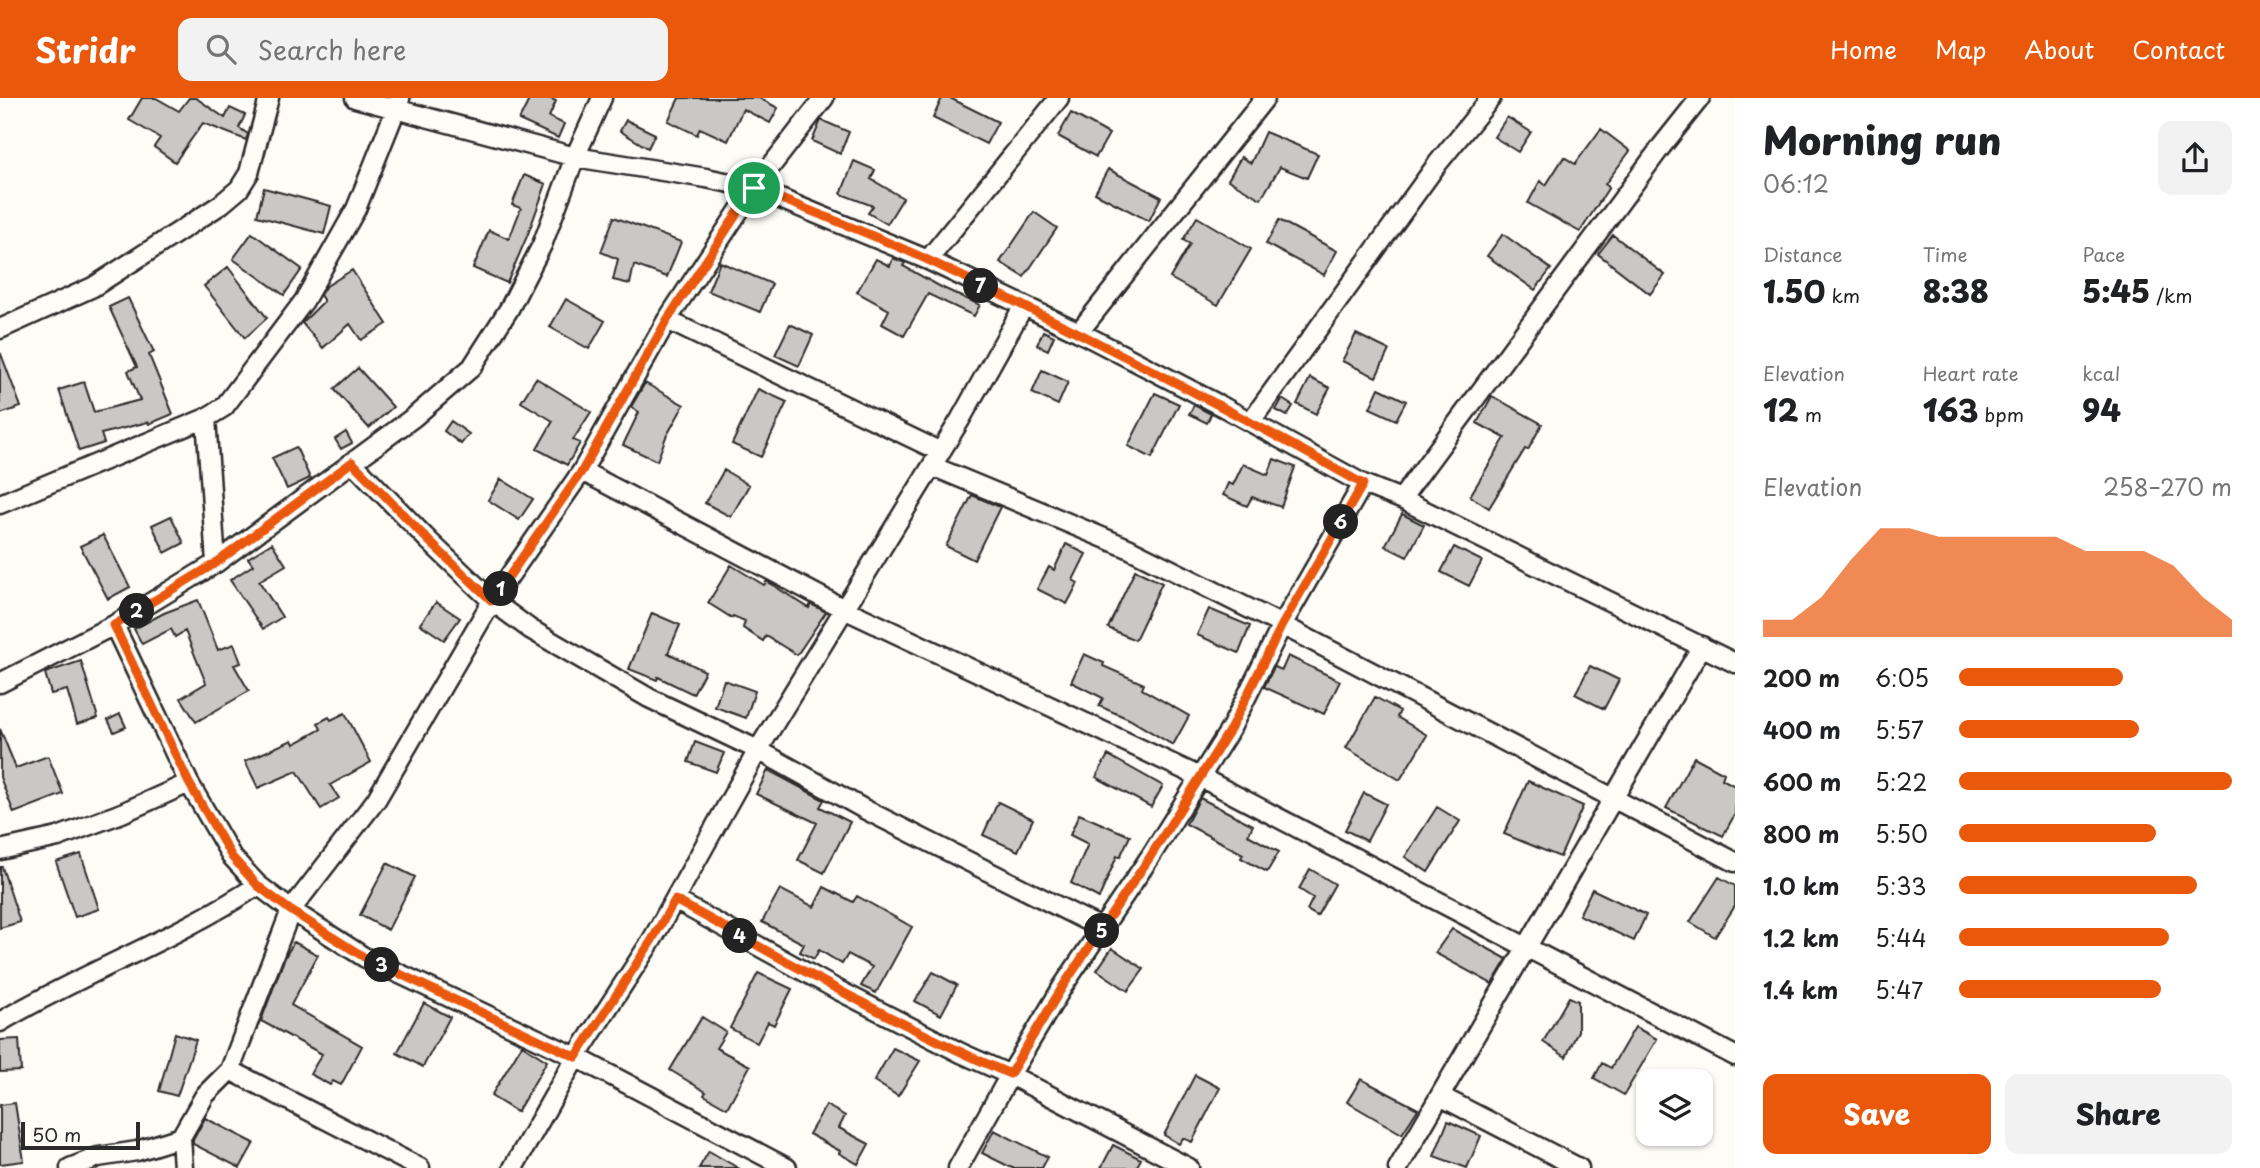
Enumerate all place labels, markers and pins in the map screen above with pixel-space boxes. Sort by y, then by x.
pin [724,158,784,218]
pin: 7 [964,268,998,304]
pin: 6 [1324,504,1358,540]
pin: 1 [484,572,518,606]
pin: 2 [120,594,154,628]
pin: 5 [1084,914,1120,948]
pin: 4 [722,918,758,954]
pin: 3 [364,948,400,982]

